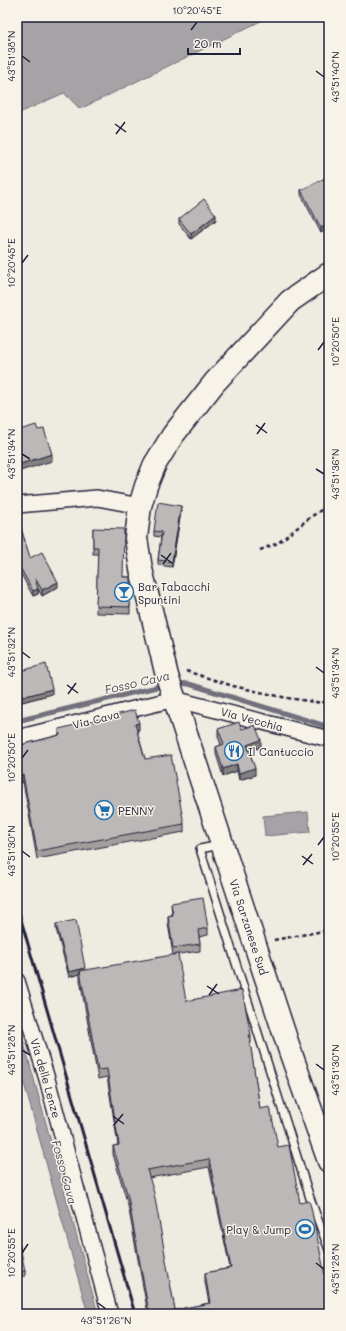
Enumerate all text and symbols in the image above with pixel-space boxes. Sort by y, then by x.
text: 10°20'45"E [172,3,222,17]
scale bar [188,30,240,56]
text: 43°51'38"N [4,31,18,81]
text: 20 m [194,35,222,51]
text: 43°51'40"N [328,51,342,103]
text: 10°20'45"E [4,238,18,288]
text: 10°20'50"E [328,317,342,367]
text: 43°51'34"N [4,429,18,479]
text: 43°51'36"N [328,449,342,499]
place label: Bar Tabacchi Spuntini [138,579,210,607]
bar icon: Bar Tabacchi Spuntini [113,581,135,603]
text: 43°51'32"N [4,627,18,677]
text: 43°51'34"N [328,648,342,698]
water label: Fosso Cava [103,667,171,697]
street label: Via Vecchia [219,703,285,735]
street label: Via Cava [71,706,121,732]
text: 10°20'50"E [4,733,18,783]
restaurant icon: Il Cantuccio [223,740,245,762]
place label: Il Cantuccio [248,744,314,759]
supermarket icon: PENNY [93,799,115,821]
place label: PENNY [118,803,154,818]
text: 10°20'55"E [328,812,342,862]
text: 43°51'30"N [4,825,18,877]
street label: Via Sarzanese Sud [226,877,272,977]
text: 43°51'28"N [4,1025,18,1075]
street label: Via delle Lenze [27,1036,65,1120]
text: 43°51'30"N [328,1044,342,1096]
water label: Fosso Cava [49,1138,81,1206]
sports icon: Play & Jump [294,1218,316,1240]
place label: Play & Jump [226,1222,291,1237]
text: 10°20'55"E [4,1228,18,1278]
text: 43°51'28"N [328,1244,342,1294]
text: 43°51'26"N [81,1313,131,1327]

